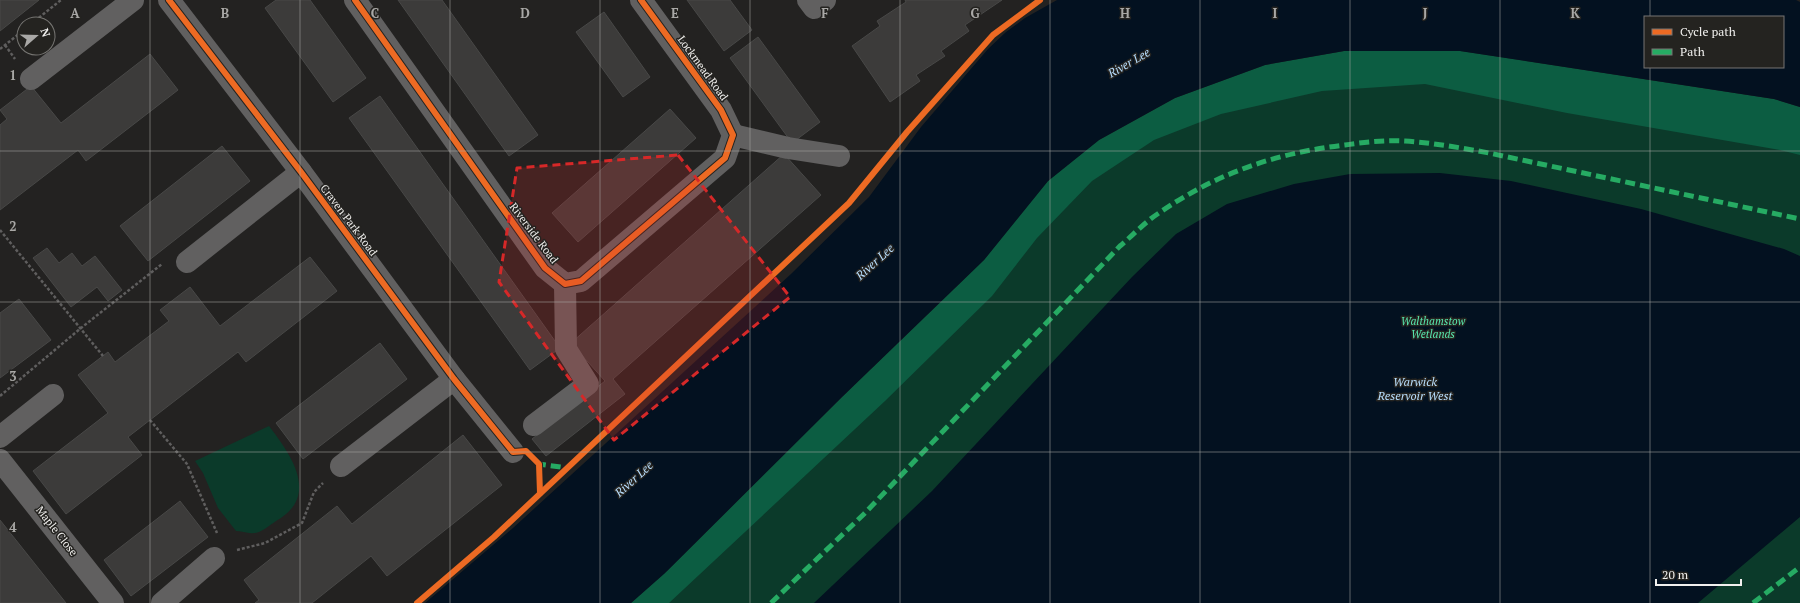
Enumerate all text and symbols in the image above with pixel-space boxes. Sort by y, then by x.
text: A [70,4,80,22]
text: B [221,4,229,22]
text: C [371,4,379,22]
text: D [520,4,530,22]
text: E [671,4,679,22]
text: F [821,4,829,22]
text: G [970,4,980,22]
text: H [1120,4,1130,22]
text: I [1273,4,1278,22]
text: J [1423,4,1428,22]
text: K [1570,4,1580,22]
north arrow [16,16,56,56]
legend [1644,16,1784,68]
text: Cycle path [1680,24,1736,39]
text: N [37,26,54,40]
street label: Lockmead Road [675,33,731,103]
water label: River Lee [1104,44,1153,81]
text: Path [1680,44,1705,59]
text: 1 [9,66,17,84]
street label: Craven Park Road [317,181,381,259]
street label: Riverside Road [507,200,561,266]
text: 2 [9,217,17,235]
water label: River Lee [852,240,897,283]
park label: Walthamstow Wetlands [1401,314,1466,341]
text: 3 [9,367,17,385]
water label: Warwick Reservoir West [1376,374,1454,403]
water label: River Lee [611,457,656,500]
street label: Maple Close [33,503,81,559]
text: 4 [9,518,17,536]
scale bar [1656,561,1741,587]
text: 20 m [1662,567,1689,582]

